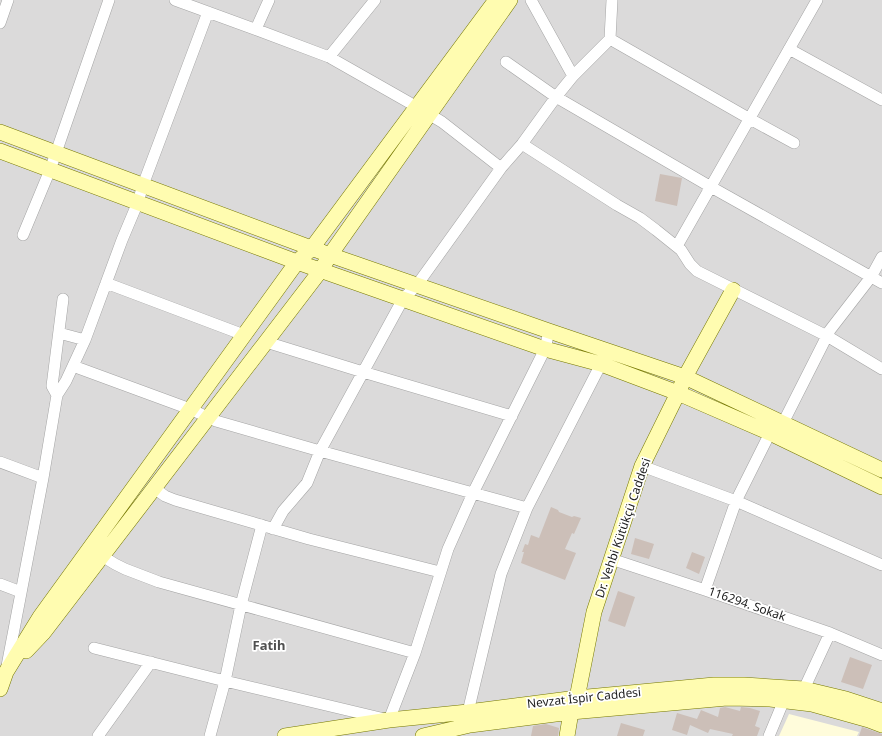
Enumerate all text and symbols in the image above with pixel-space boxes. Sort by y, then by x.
street label: Dr. Vehbi Kütükçü Caddesi [591,456,654,600]
street label: 116294. Sokak [706,582,789,625]
district label: Fatih [253,636,285,654]
street label: Nevzat İspir Caddesi [526,683,642,712]

